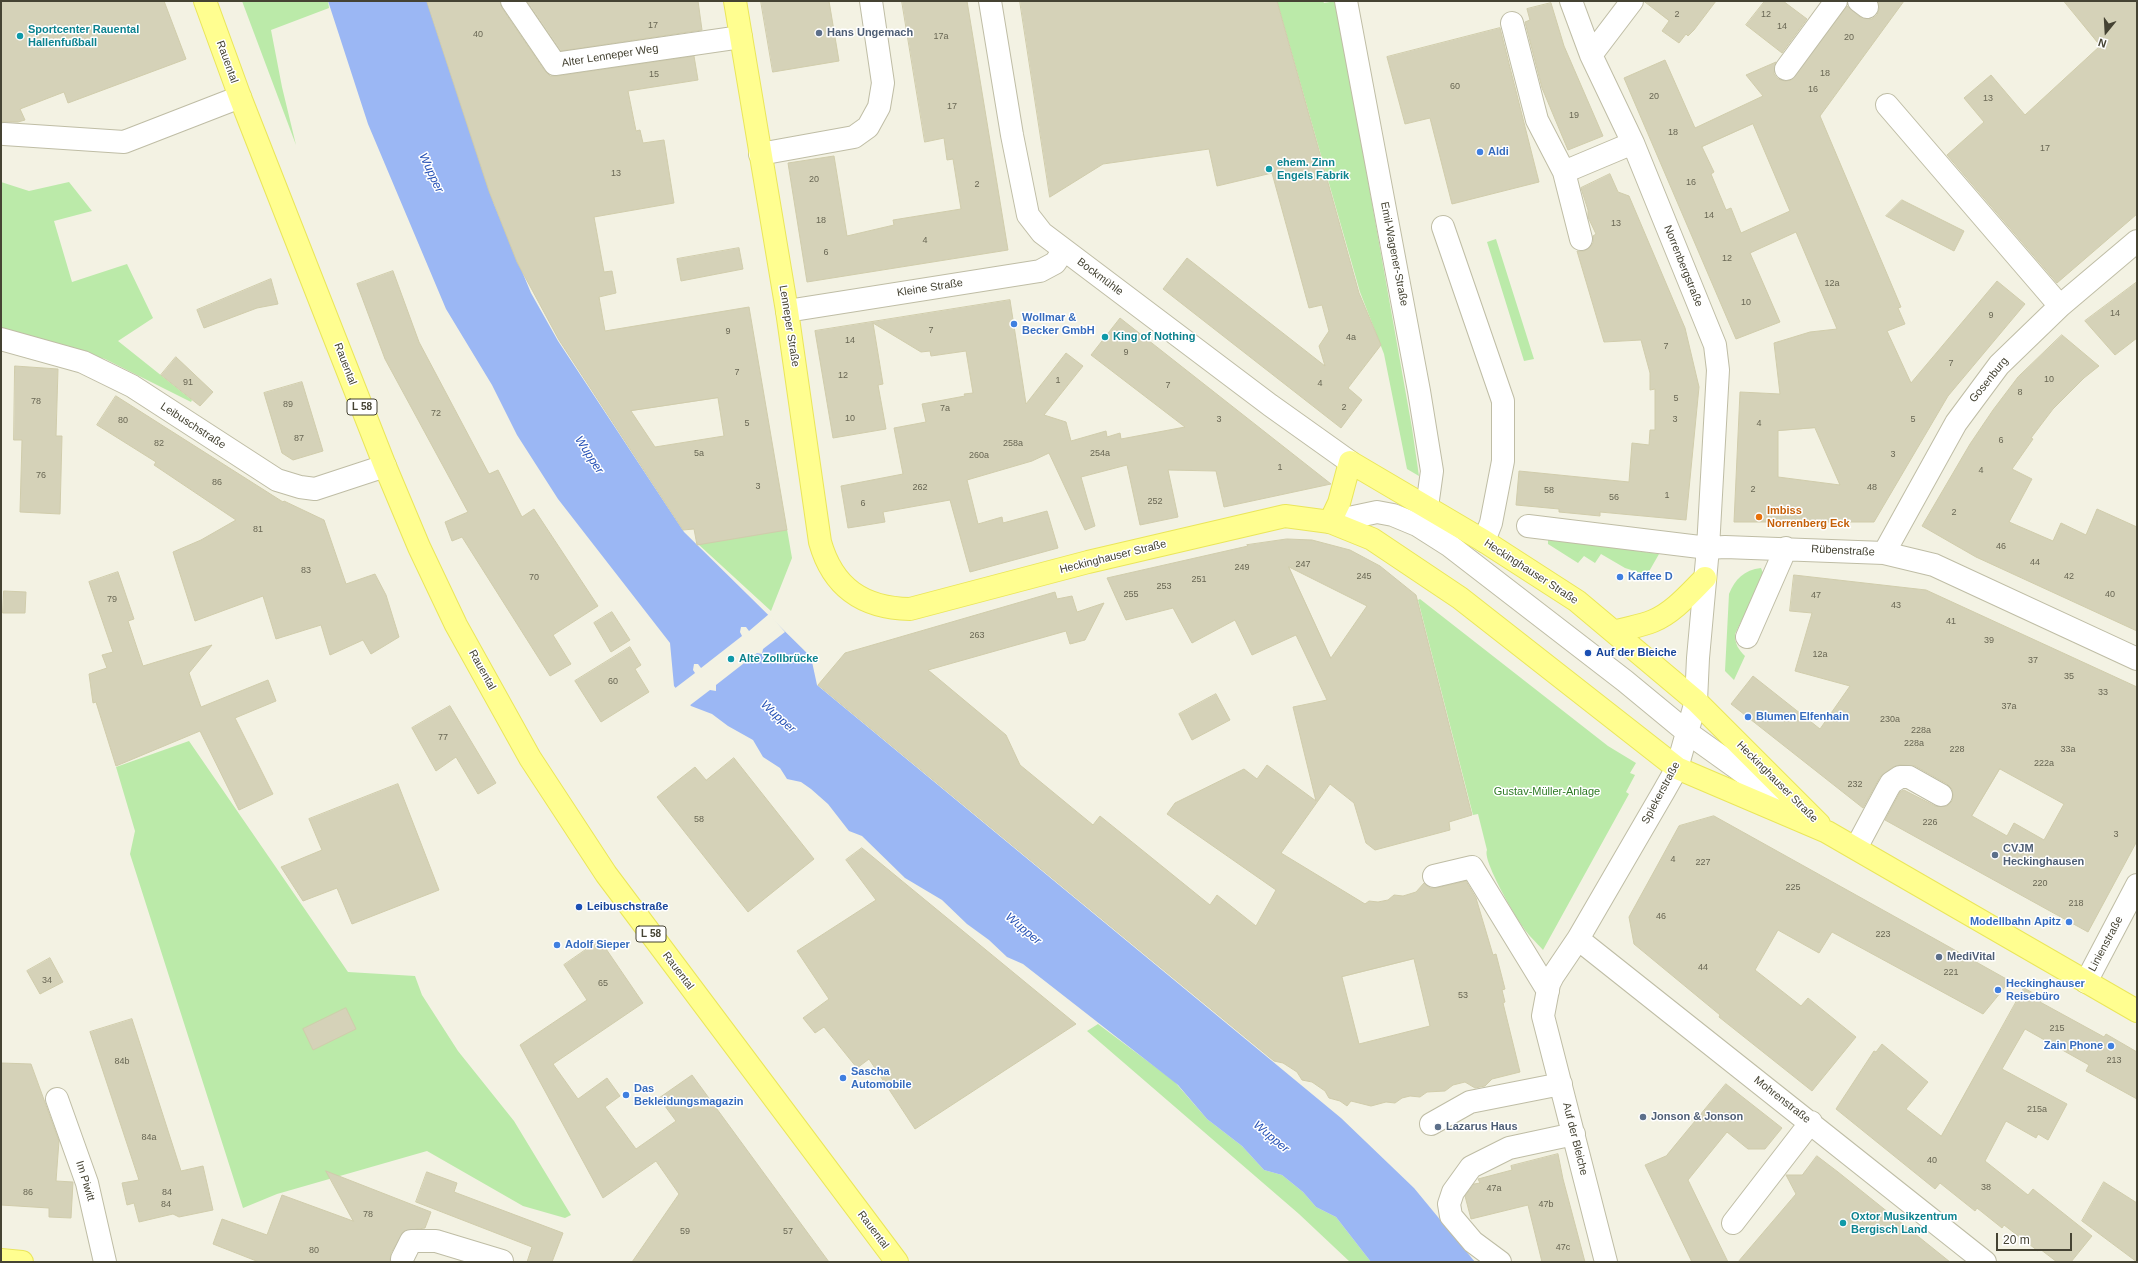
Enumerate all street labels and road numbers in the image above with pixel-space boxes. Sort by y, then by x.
street label: Rauental [213,39,241,85]
street label: Alter Lenneper Weg [561,42,659,70]
street label: Emil-Wagener-Straße [1377,201,1411,307]
street label: Norrenbergstraße [1661,223,1705,309]
street label: Bockmühle [1074,255,1126,299]
street label: Kleine Straße [896,276,964,300]
street label: Lenneper Straße [776,284,802,368]
street label: Rauental [331,341,359,387]
street label: Gosenburg [1967,355,2011,405]
road number: L 58 [347,399,377,415]
street label: Leibuschstraße [158,400,228,452]
street label: Heckinghauser Straße [1058,537,1168,577]
street label: Heckinghauser Straße [1482,537,1580,607]
street label: Rübenstraße [1811,543,1875,559]
street label: Rauental [466,648,498,692]
street label: Heckinghauser Straße [1734,739,1820,825]
street label: Spiekerstraße [1639,760,1683,826]
street label: Linienstraße [2086,914,2126,974]
road number: L 58 [636,926,666,942]
street label: Rauental [659,949,697,993]
street label: Mohrenstraße [1751,1074,1813,1126]
street label: Auf der Bleiche [1560,1101,1590,1177]
street label: Im Piwitt [73,1159,97,1203]
street label: Rauental [854,1208,892,1252]

